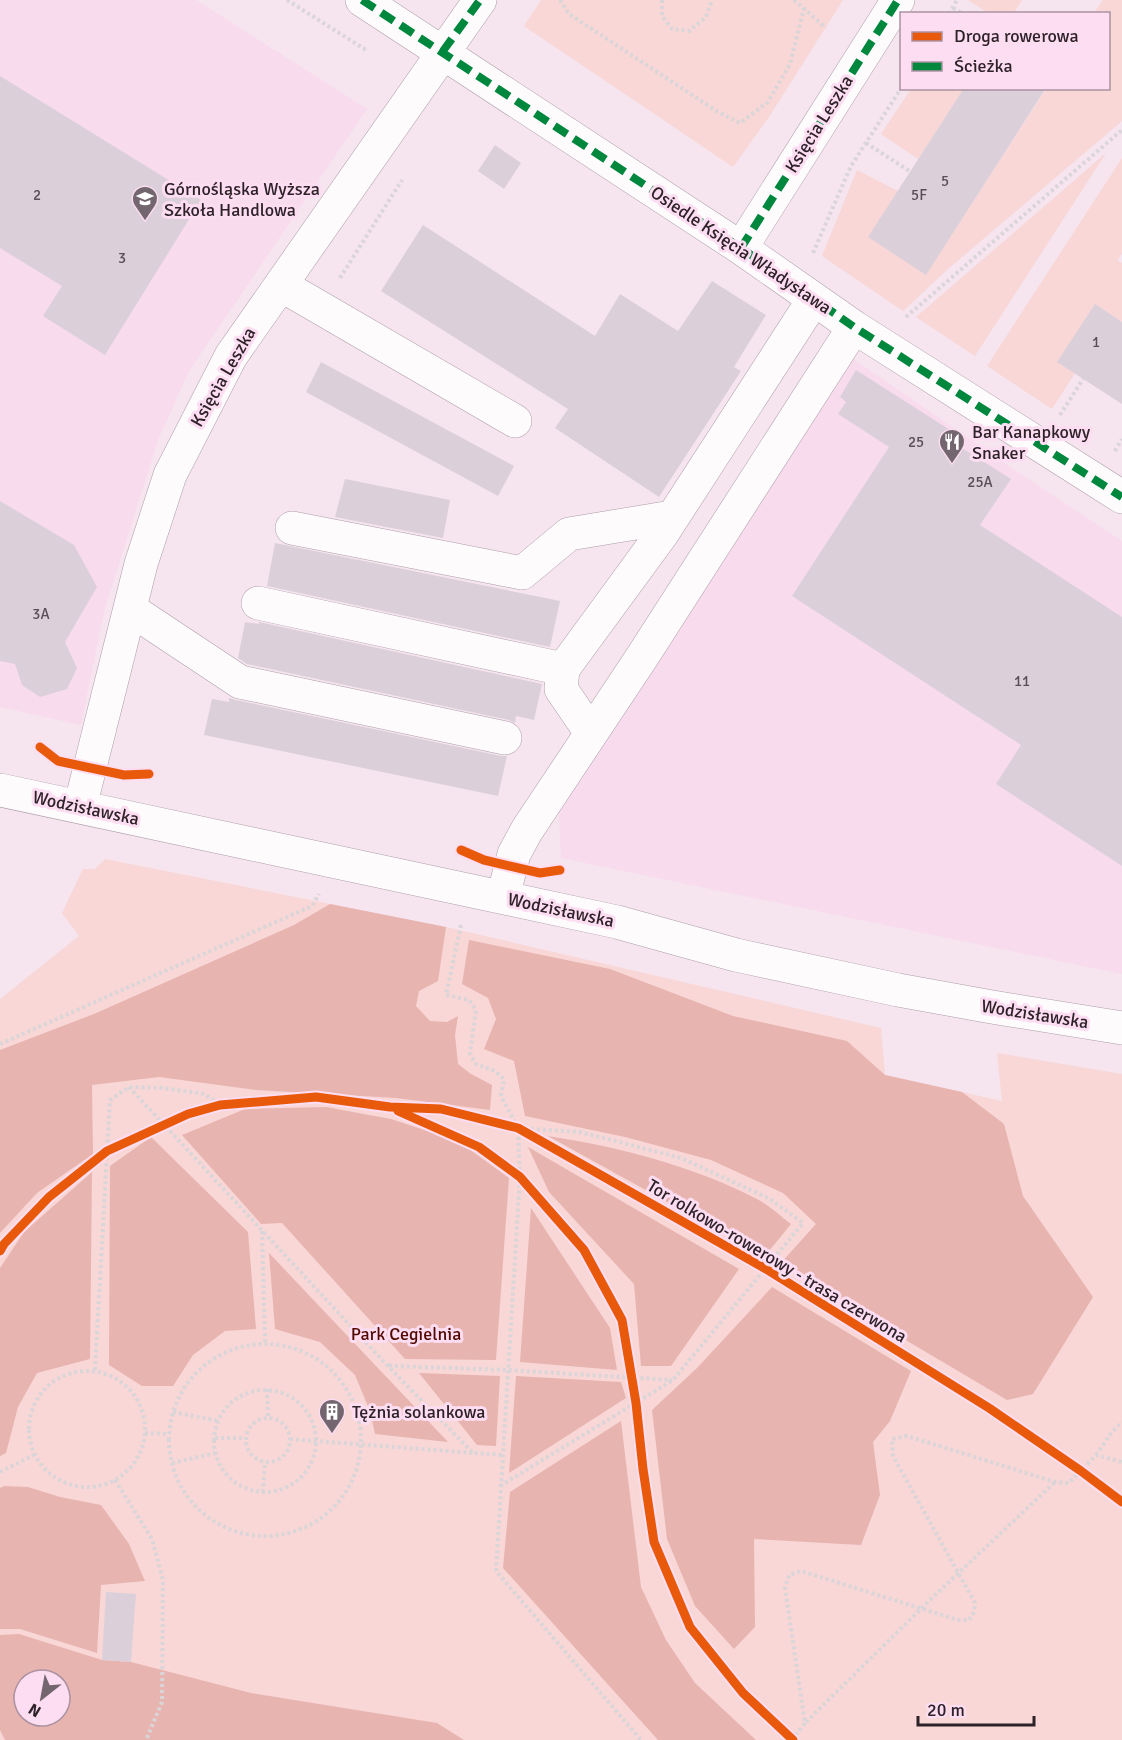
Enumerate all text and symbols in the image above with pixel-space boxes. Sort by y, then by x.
legend [900,12,1110,90]
text: Droga rowerowa [954,25,1079,47]
text: Ścieżka [954,55,1013,77]
street label: Księcia Leszka [780,71,858,177]
house number: 5 [941,172,949,190]
place label: Górnośląska Wyższa Szkoła Handlowa [164,178,320,221]
street label: Osiedle Księcia Władysława [646,181,836,319]
school or university icon: Górnośląska Wyższa Szkoła Handlowa [130,184,160,222]
house number: 2 [33,186,41,204]
house number: 5F [911,186,927,204]
house number: 3 [118,249,126,267]
street label: Księcia Leszka [186,323,260,431]
house number: 1 [1092,333,1100,351]
place label: Bar Kanapkowy Snaker [972,421,1091,464]
restaurant icon: Bar Kanapkowy Snaker [937,427,967,465]
house number: 25 [908,433,924,451]
house number: 25A [967,473,993,491]
house number: 3A [32,605,50,623]
house number: 11 [1014,672,1030,690]
street label: Wodzisławska [31,786,141,830]
street label: Wodzisławska [506,888,616,932]
street label: Wodzisławska [980,995,1090,1033]
street label: Tor rolkowo-rowerowy - trasa czerwona [643,1175,911,1347]
park label: Park Cegielnia [351,1323,461,1345]
building icon: Tężnia solankowa [317,1397,347,1435]
place label: Tężnia solankowa [352,1401,486,1423]
north arrow [12,1668,72,1728]
scale bar [918,1689,1034,1727]
text: N [25,1699,45,1721]
text: 20 m [927,1699,965,1721]

